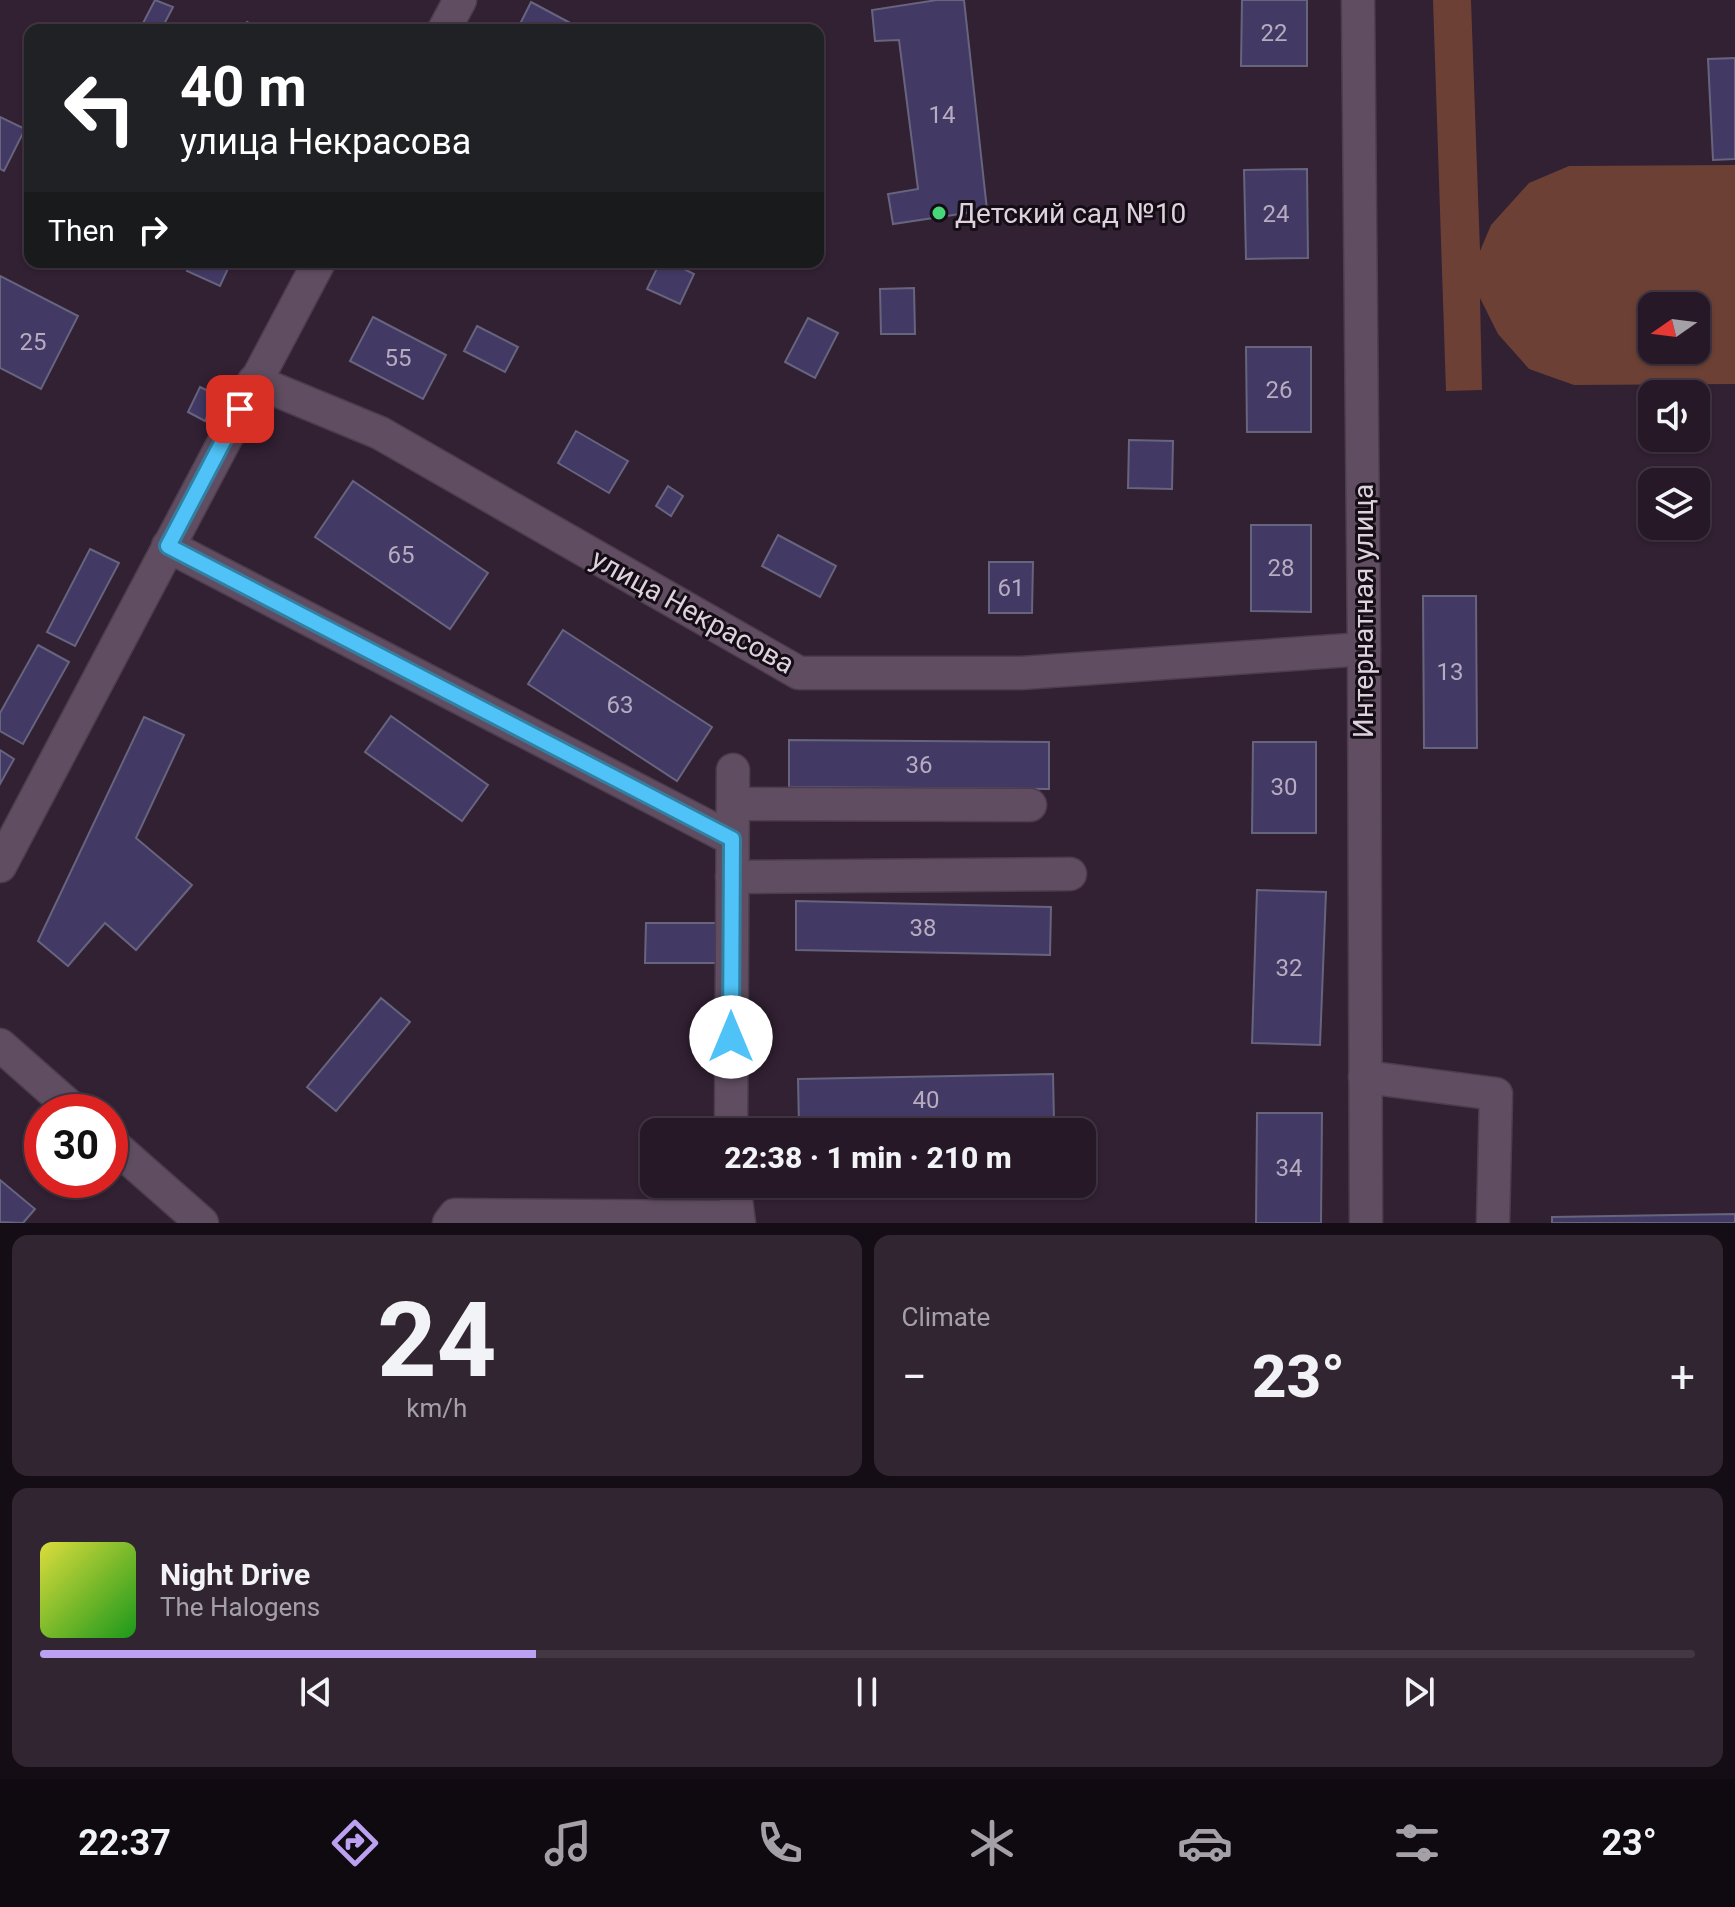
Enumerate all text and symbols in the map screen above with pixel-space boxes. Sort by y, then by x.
house number: 22 [1261,19,1287,47]
text: 40 m [180,54,307,120]
icon: left [48,56,152,160]
house number: 14 [929,101,955,129]
text: улица Некрасова [180,121,471,163]
place label: Детский сад №10 [955,197,1186,230]
house number: 24 [1263,200,1289,228]
marker: Детский сад №10 [930,204,948,222]
icon: right [131,208,175,252]
text: Then [48,213,115,248]
north arrow [1638,292,1710,364]
map controls [1638,292,1710,540]
house number: 25 [20,328,46,356]
house number: 55 [385,344,411,372]
pin [206,375,274,443]
house number: 26 [1266,376,1292,404]
button: sound [1638,380,1710,452]
icon: arrive [218,387,262,431]
button: layers [1638,468,1710,540]
street label: Интернатная улица [1347,484,1380,738]
house number: 65 [388,541,414,569]
street label: улица Некрасова [586,542,800,681]
house number: 28 [1268,554,1294,582]
house number: 61 [998,574,1024,602]
house number: 13 [1437,658,1463,686]
house number: 63 [607,691,633,719]
house number: 36 [906,751,932,779]
house number: 30 [1271,773,1297,801]
house number: 38 [910,914,936,942]
house number: 32 [1276,954,1302,982]
position arrow [689,995,773,1079]
house number: 40 [913,1086,939,1114]
speed limit sign: 30 [24,1094,128,1198]
text: 22:38 · 1 min · 210 m [724,1140,1012,1175]
house number: 34 [1276,1154,1302,1182]
text: 24 [377,1280,496,1401]
text: Climate [902,1302,990,1332]
text: 23° [1252,1341,1345,1412]
text: − [902,1351,927,1403]
text: + [1670,1351,1695,1403]
text: km/h [406,1393,467,1423]
text: Night Drive [160,1557,310,1592]
text: The Halogens [160,1592,320,1622]
icon: previous [294,1670,338,1714]
icon: pause [845,1670,889,1714]
icon: next [1397,1670,1441,1714]
icon: directions [327,1815,383,1871]
icon: music [540,1815,596,1871]
icon: phone [752,1815,808,1871]
icon: climate [964,1815,1020,1871]
icon: car [1177,1815,1233,1871]
icon: filters [1389,1815,1445,1871]
text: 22:37 [78,1822,171,1864]
text: 23° [1601,1822,1657,1864]

